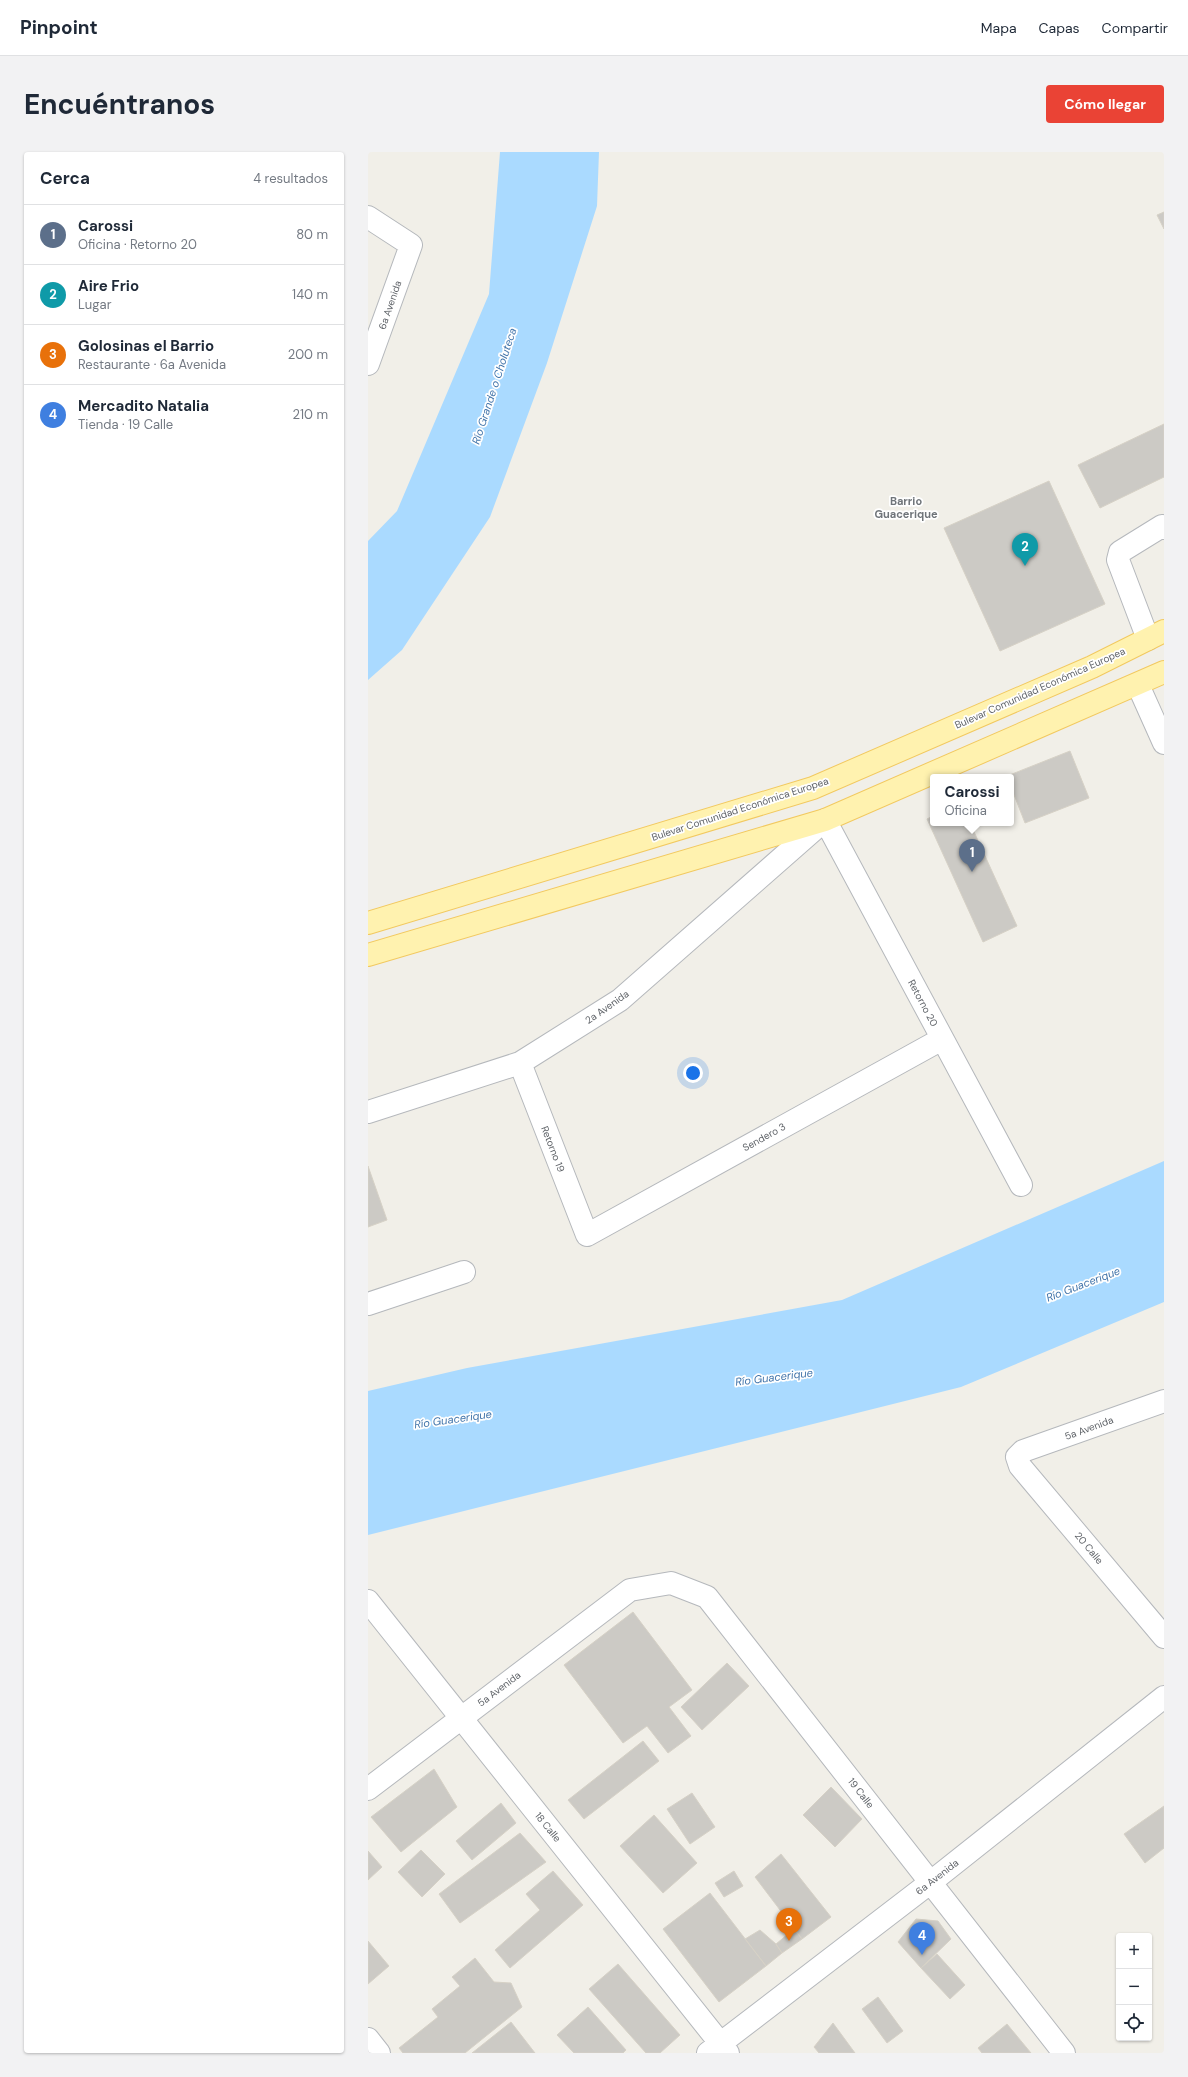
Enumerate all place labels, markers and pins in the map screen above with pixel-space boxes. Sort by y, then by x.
pin: 2 [1012,533,1038,566]
pin: 1 [959,839,985,872]
pin: 3 [776,1908,802,1941]
pin: 4 [909,1922,935,1955]

